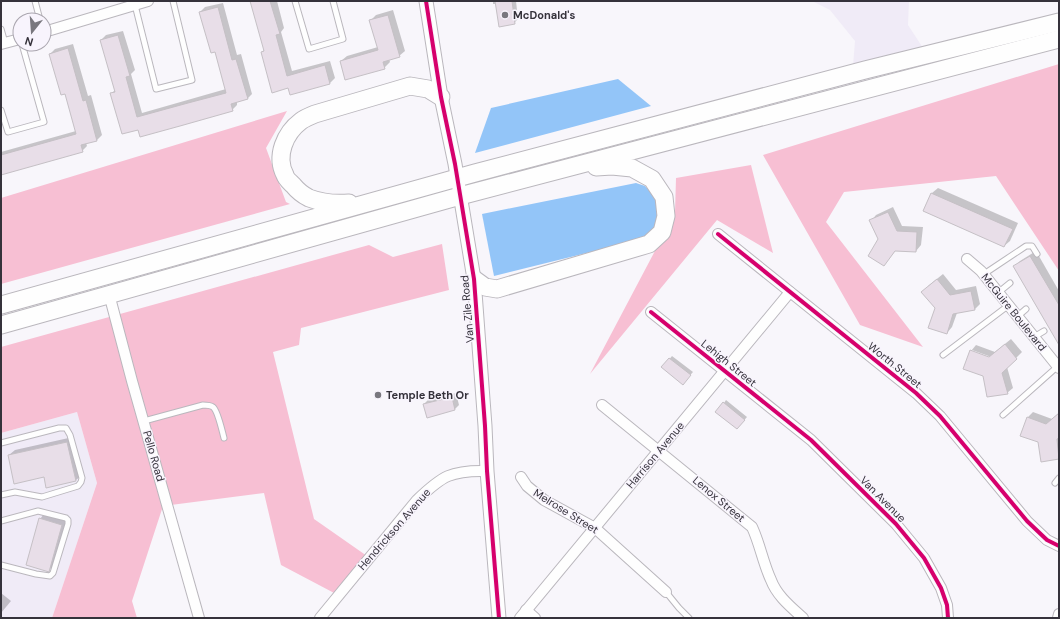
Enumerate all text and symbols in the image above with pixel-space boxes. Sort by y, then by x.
place label: McDonald's [513,8,575,22]
marker: McDonald's [500,10,510,20]
north arrow [12,12,52,52]
text: N [23,34,35,49]
street label: McGuire Boulevard [978,270,1050,354]
street label: Van Zile Road [457,275,477,343]
street label: Lehigh Street [698,336,760,390]
street label: Worth Street [865,339,925,391]
place label: Temple Beth Or [386,388,469,402]
marker: Temple Beth Or [373,390,383,400]
street label: Harrison Avenue [623,419,687,491]
street label: Pello Road [140,429,168,483]
street label: Lenox Street [690,473,748,525]
street label: Van Avenue [857,473,909,525]
street label: Hendrickson Avenue [355,485,433,573]
street label: Melrose Street [531,485,601,537]

